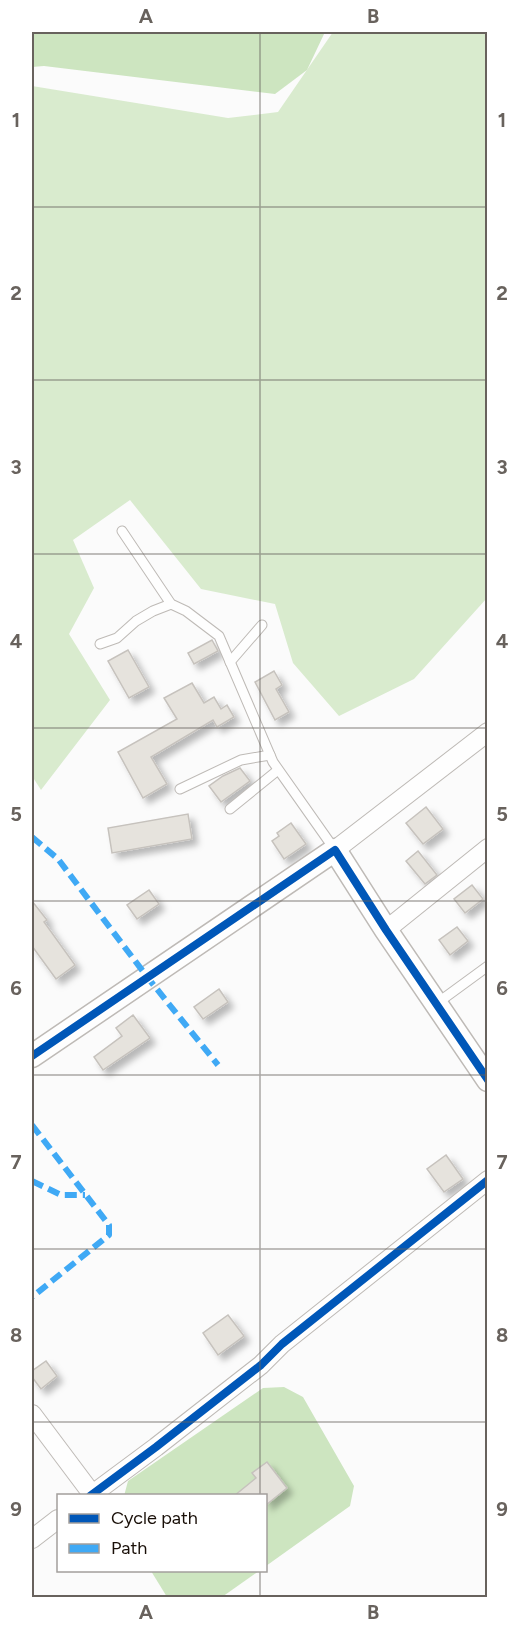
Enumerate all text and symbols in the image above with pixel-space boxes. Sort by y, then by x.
text: A [139,4,154,28]
text: B [367,4,379,28]
text: 1 [12,108,20,132]
text: 1 [498,108,506,132]
text: 2 [10,281,22,305]
text: 2 [496,281,508,305]
text: 3 [10,455,22,479]
text: 3 [496,455,508,479]
text: 4 [10,629,23,653]
text: 4 [496,629,509,653]
text: 5 [10,802,22,826]
text: 5 [496,802,508,826]
text: 6 [10,976,22,1000]
text: 6 [496,976,508,1000]
text: 7 [10,1150,22,1174]
text: 7 [496,1150,508,1174]
text: 8 [10,1323,22,1347]
text: 8 [496,1323,508,1347]
legend [57,1494,267,1572]
text: 9 [10,1497,22,1521]
text: 9 [496,1497,508,1521]
text: Cycle path [111,1507,198,1529]
text: Path [111,1537,147,1559]
text: A [139,1600,154,1624]
text: B [367,1600,379,1624]

